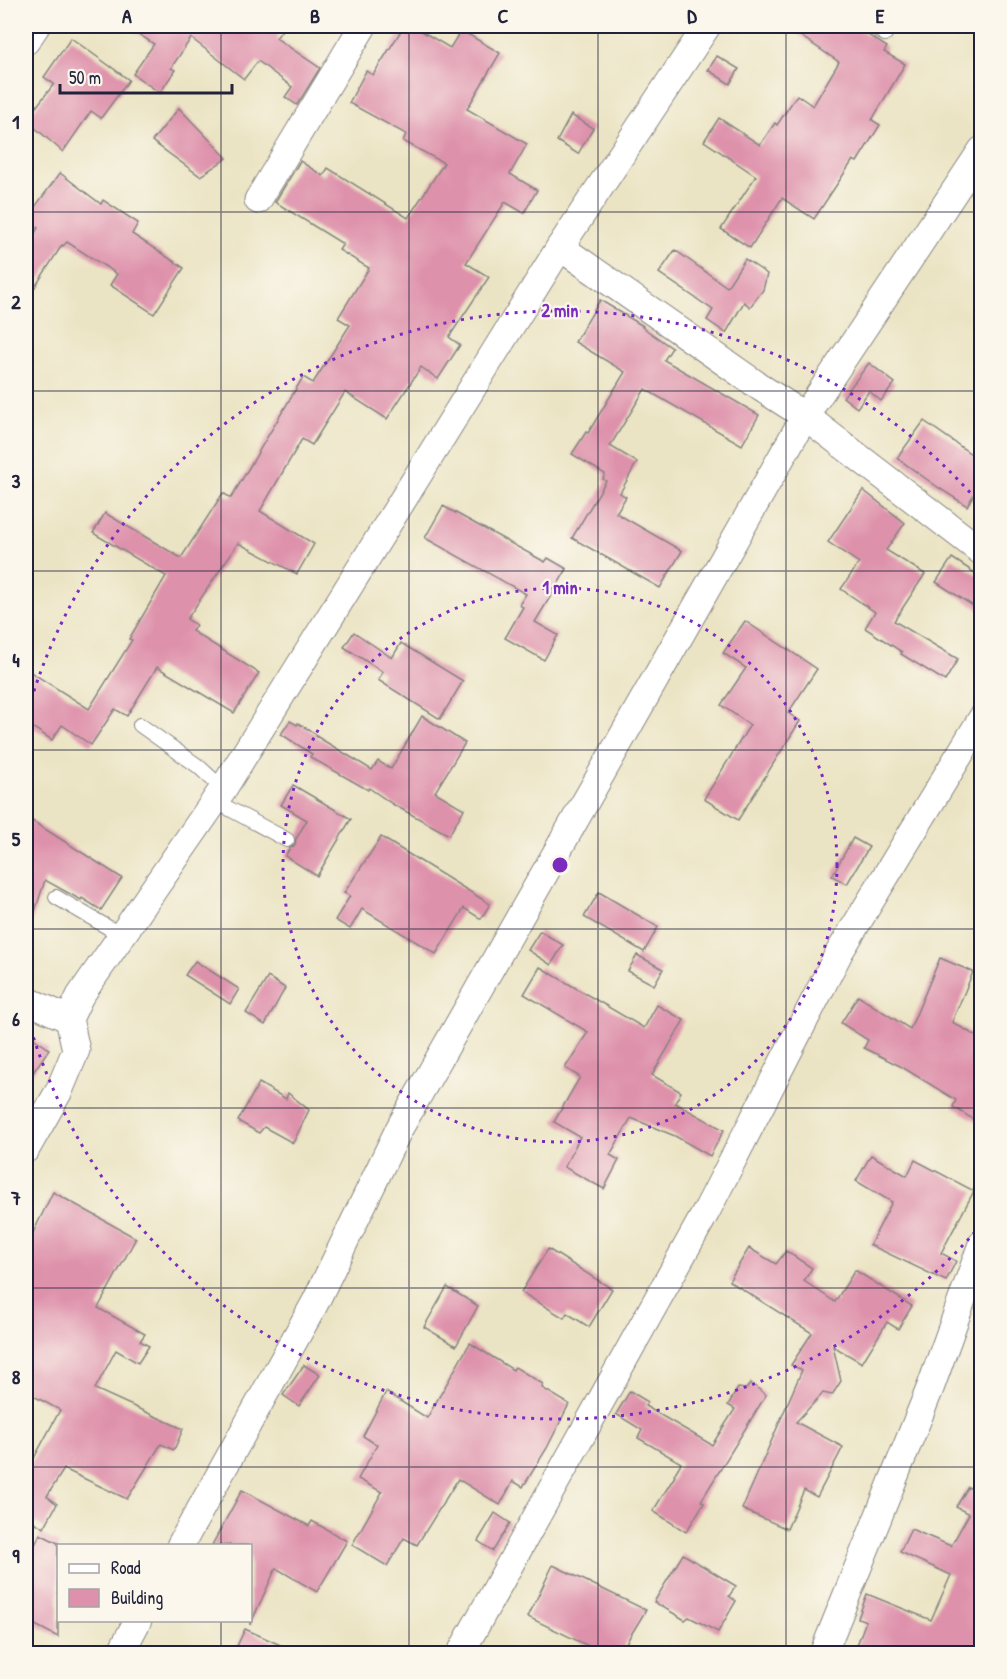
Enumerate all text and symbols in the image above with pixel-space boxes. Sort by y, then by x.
text: A [122,2,132,29]
text: B [310,2,320,29]
text: C [498,2,509,29]
text: D [687,2,697,29]
text: E [876,2,885,29]
scale bar [60,57,232,95]
text: 50 m [69,65,101,90]
text: 1 [12,108,20,135]
text: 2 [11,288,21,315]
text: 2 min [542,298,578,323]
text: 3 [12,467,21,494]
text: 1 min [542,575,578,600]
text: 4 [12,646,20,673]
text: 5 [12,825,21,852]
centre of rings [550,855,570,875]
text: 6 [12,1005,20,1032]
text: 7 [10,1184,21,1211]
text: 8 [12,1363,21,1390]
text: 9 [12,1542,20,1569]
legend [57,1544,252,1622]
text: Road [111,1555,141,1580]
text: Building [111,1585,163,1610]

